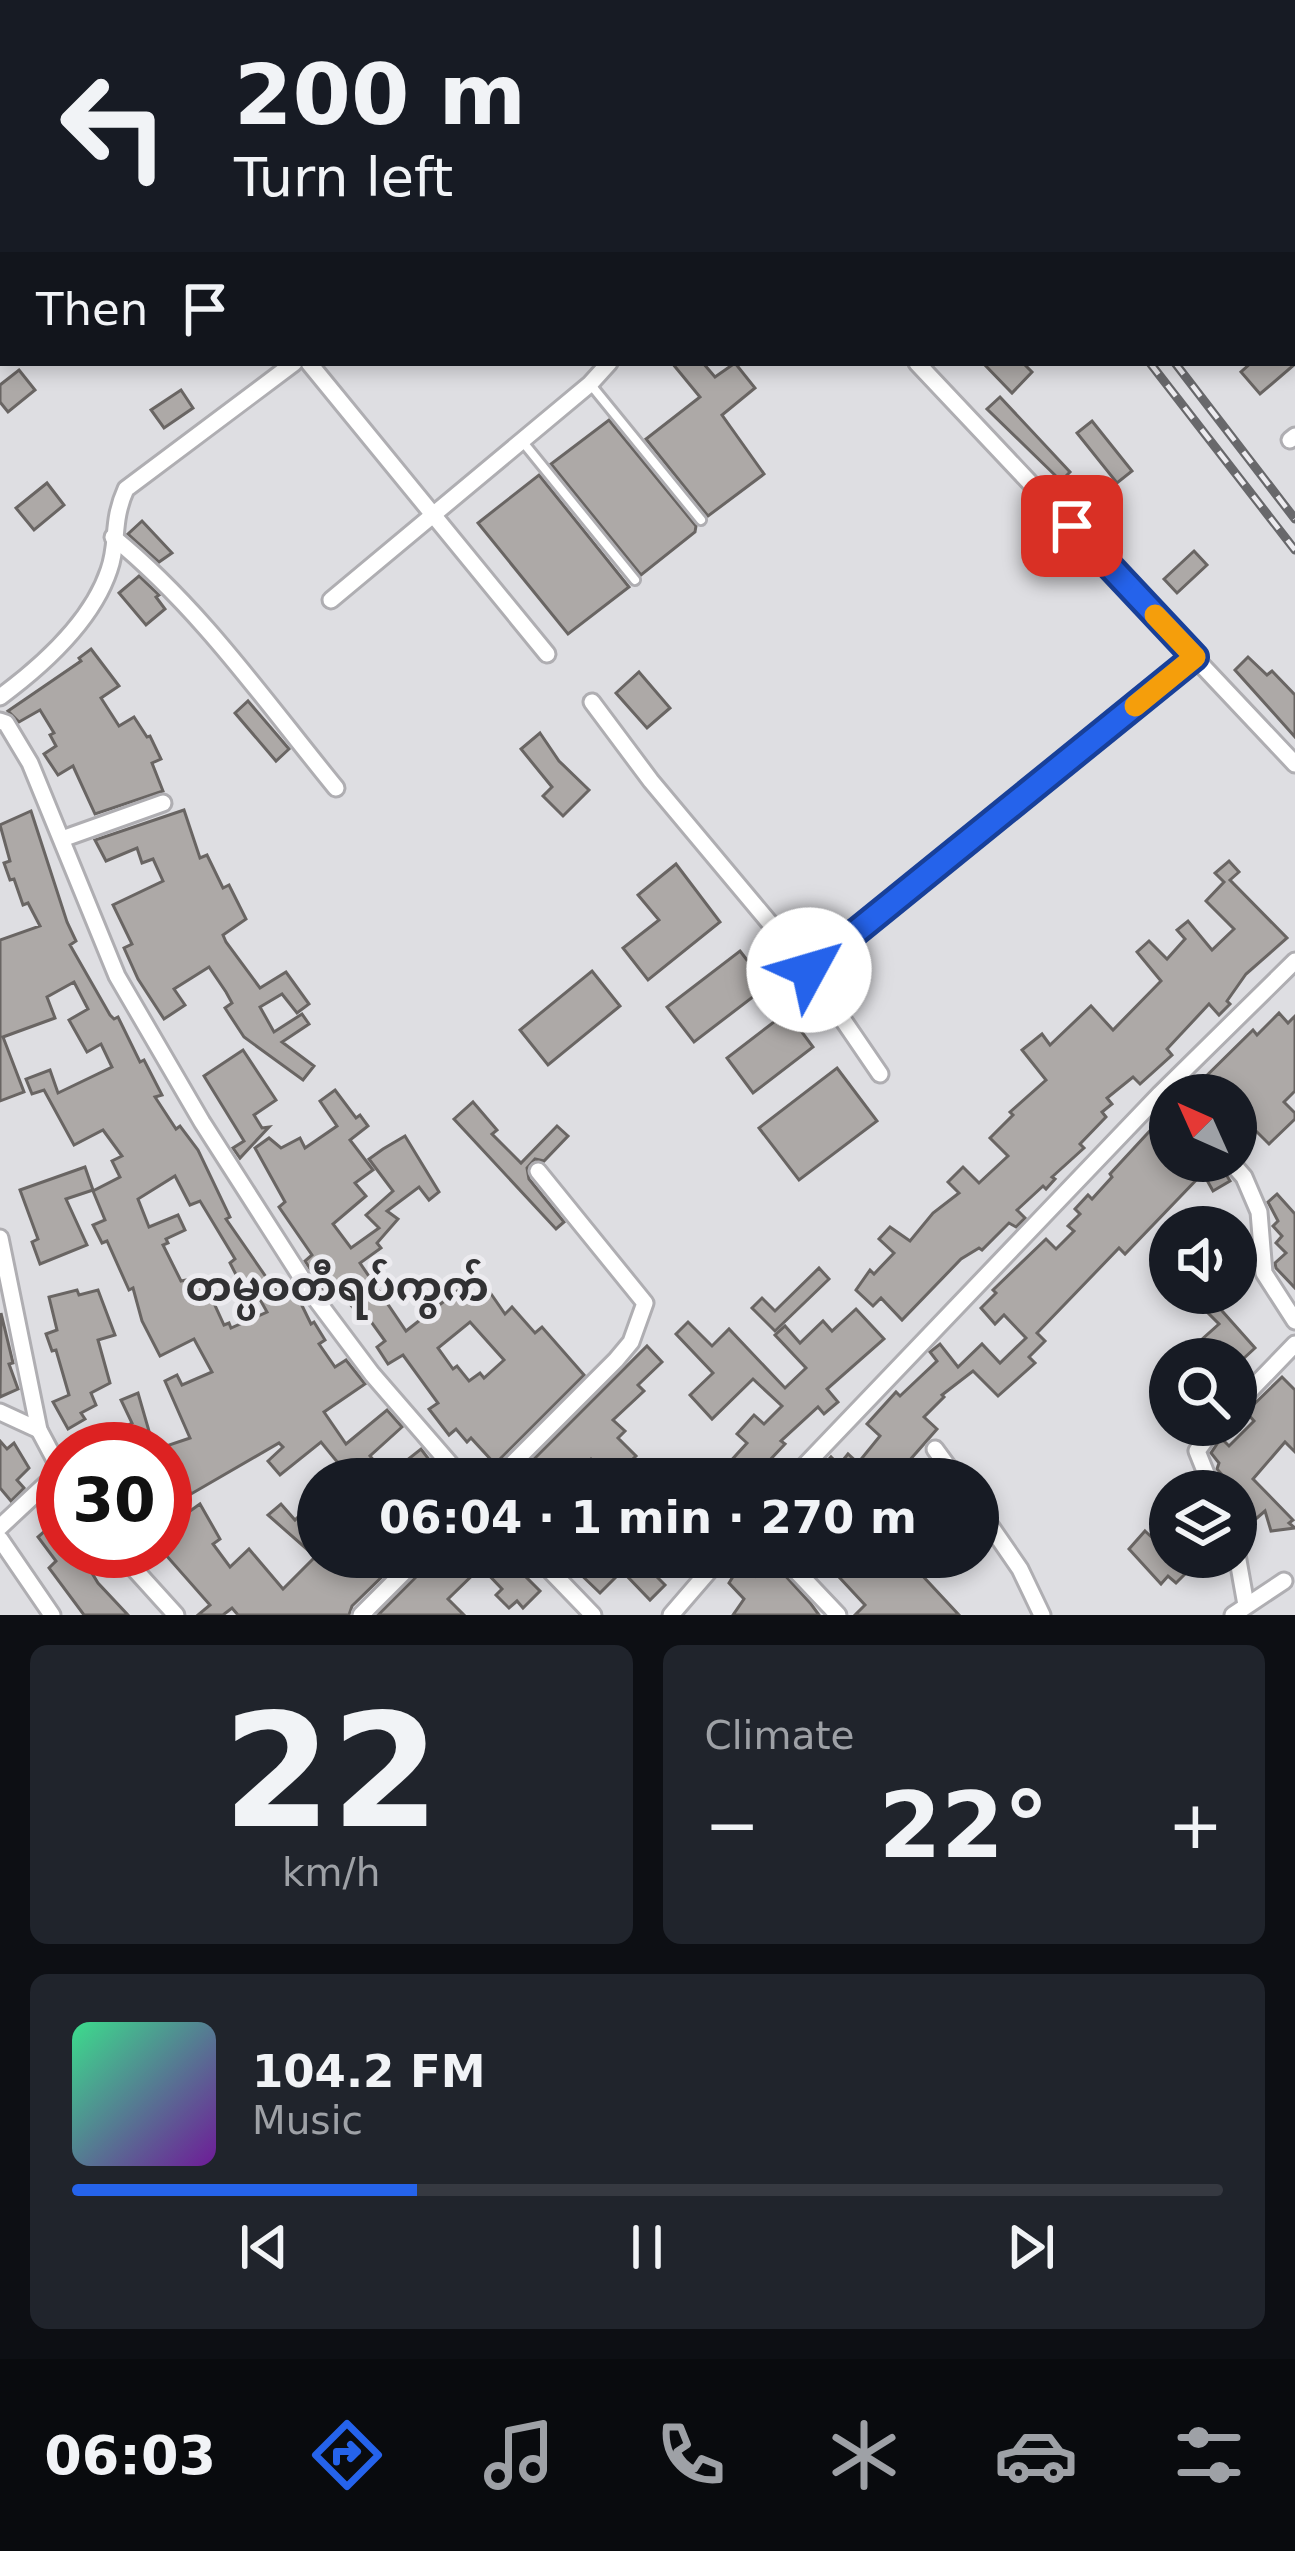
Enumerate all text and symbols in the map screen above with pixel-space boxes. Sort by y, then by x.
text: 200 m [234,46,526,144]
icon: left [36,48,192,204]
text: Turn left [234,146,453,209]
icon: arrive [172,276,238,342]
text: Then [36,283,148,336]
pin [1021,475,1123,577]
icon: arrive [1039,493,1105,559]
position arrow [746,907,872,1033]
north arrow [1149,1074,1257,1182]
map controls [1149,1074,1257,1578]
button: sound [1149,1206,1257,1314]
district label: တမ္ပဝတီရပ်ကွက် [185,1259,489,1321]
button: search [1149,1338,1257,1446]
speed limit sign: 30 [36,1422,192,1578]
button: layers [1149,1470,1257,1578]
text: 06:04 · 1 min · 270 m [379,1491,917,1544]
text: 22 [223,1681,440,1863]
text: Climate [705,1713,855,1758]
text: 22° [879,1773,1049,1878]
text: − [705,1787,760,1864]
text: + [1168,1787,1223,1864]
text: km/h [282,1850,380,1895]
text: 104.2 FM [252,2045,486,2098]
text: Music [252,2098,363,2143]
icon: previous [231,2214,297,2280]
icon: pause [614,2214,680,2280]
icon: next [998,2214,1064,2280]
icon: directions [305,2413,389,2497]
icon: music [477,2413,561,2497]
icon: phone [649,2413,733,2497]
icon: climate [822,2413,906,2497]
icon: car [994,2413,1078,2497]
icon: filters [1167,2413,1251,2497]
text: 06:03 [44,2424,216,2487]

